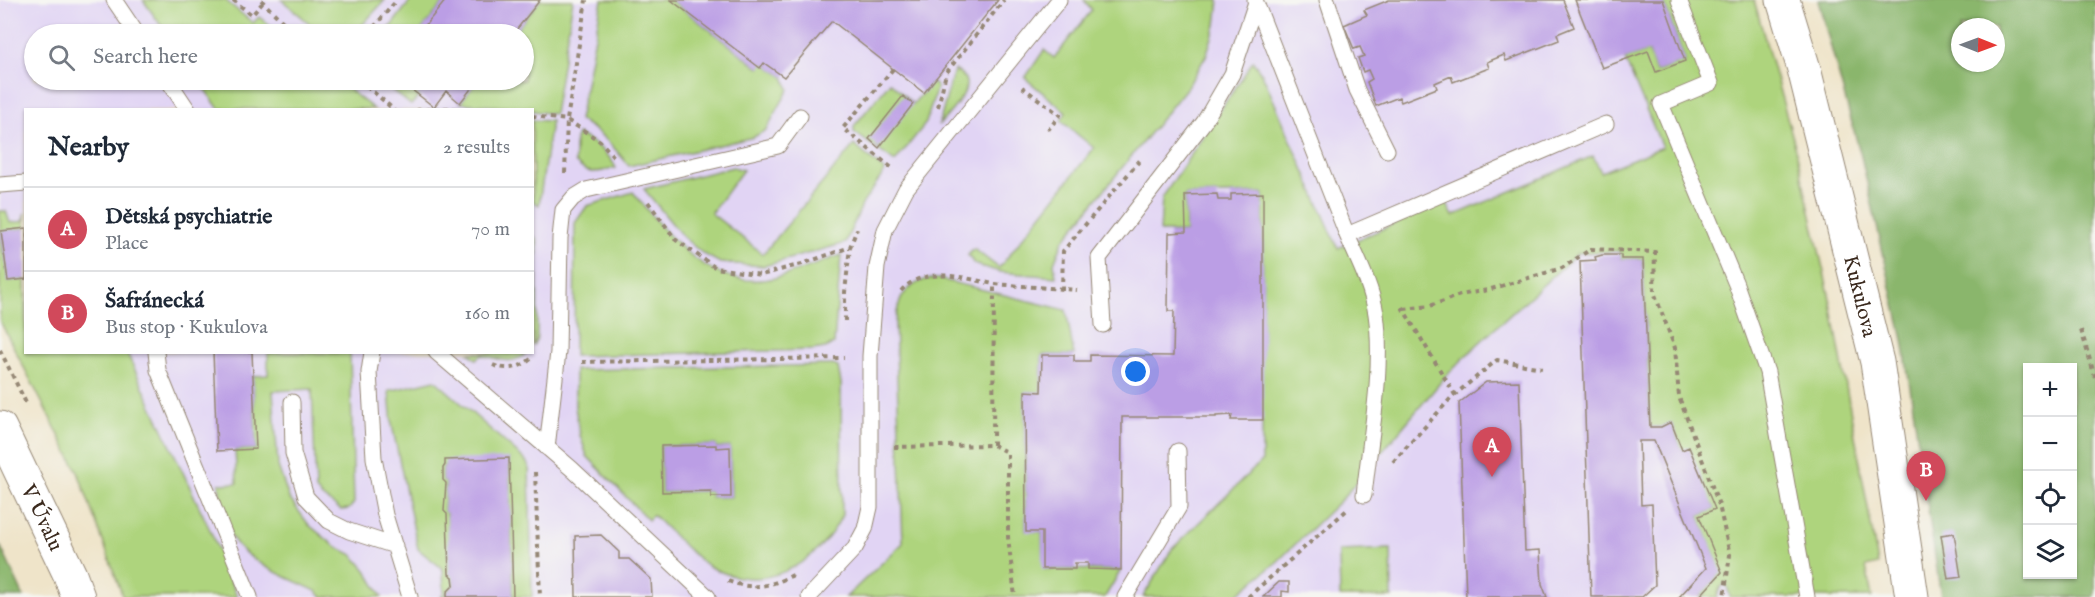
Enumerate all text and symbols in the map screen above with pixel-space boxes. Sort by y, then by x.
north arrow [1951,18,2005,72]
search box [24,24,534,90]
icon: search [45,41,78,74]
text: Search here [93,43,198,71]
text: Nearby [48,131,129,164]
text: 2 results [443,135,510,160]
text: Dětská psychiatrie [105,203,272,231]
text: A [61,217,74,242]
text: 70 m [471,217,510,242]
text: Place [105,231,148,256]
street label: Kukulova [1836,253,1882,341]
text: Šafránecká [105,287,204,315]
text: B [61,301,74,326]
text: 160 m [464,301,510,326]
text: Bus stop · Kukulova [105,315,268,340]
your location [1121,357,1150,386]
map controls [2023,363,2077,579]
button: + [2023,363,2077,417]
button: − [2023,417,2077,471]
pin: A [1472,428,1512,477]
pin: B [1906,452,1946,501]
button: locate [2023,471,2077,525]
street label: V Úvalu [13,479,69,556]
button: layers [2023,525,2077,579]

